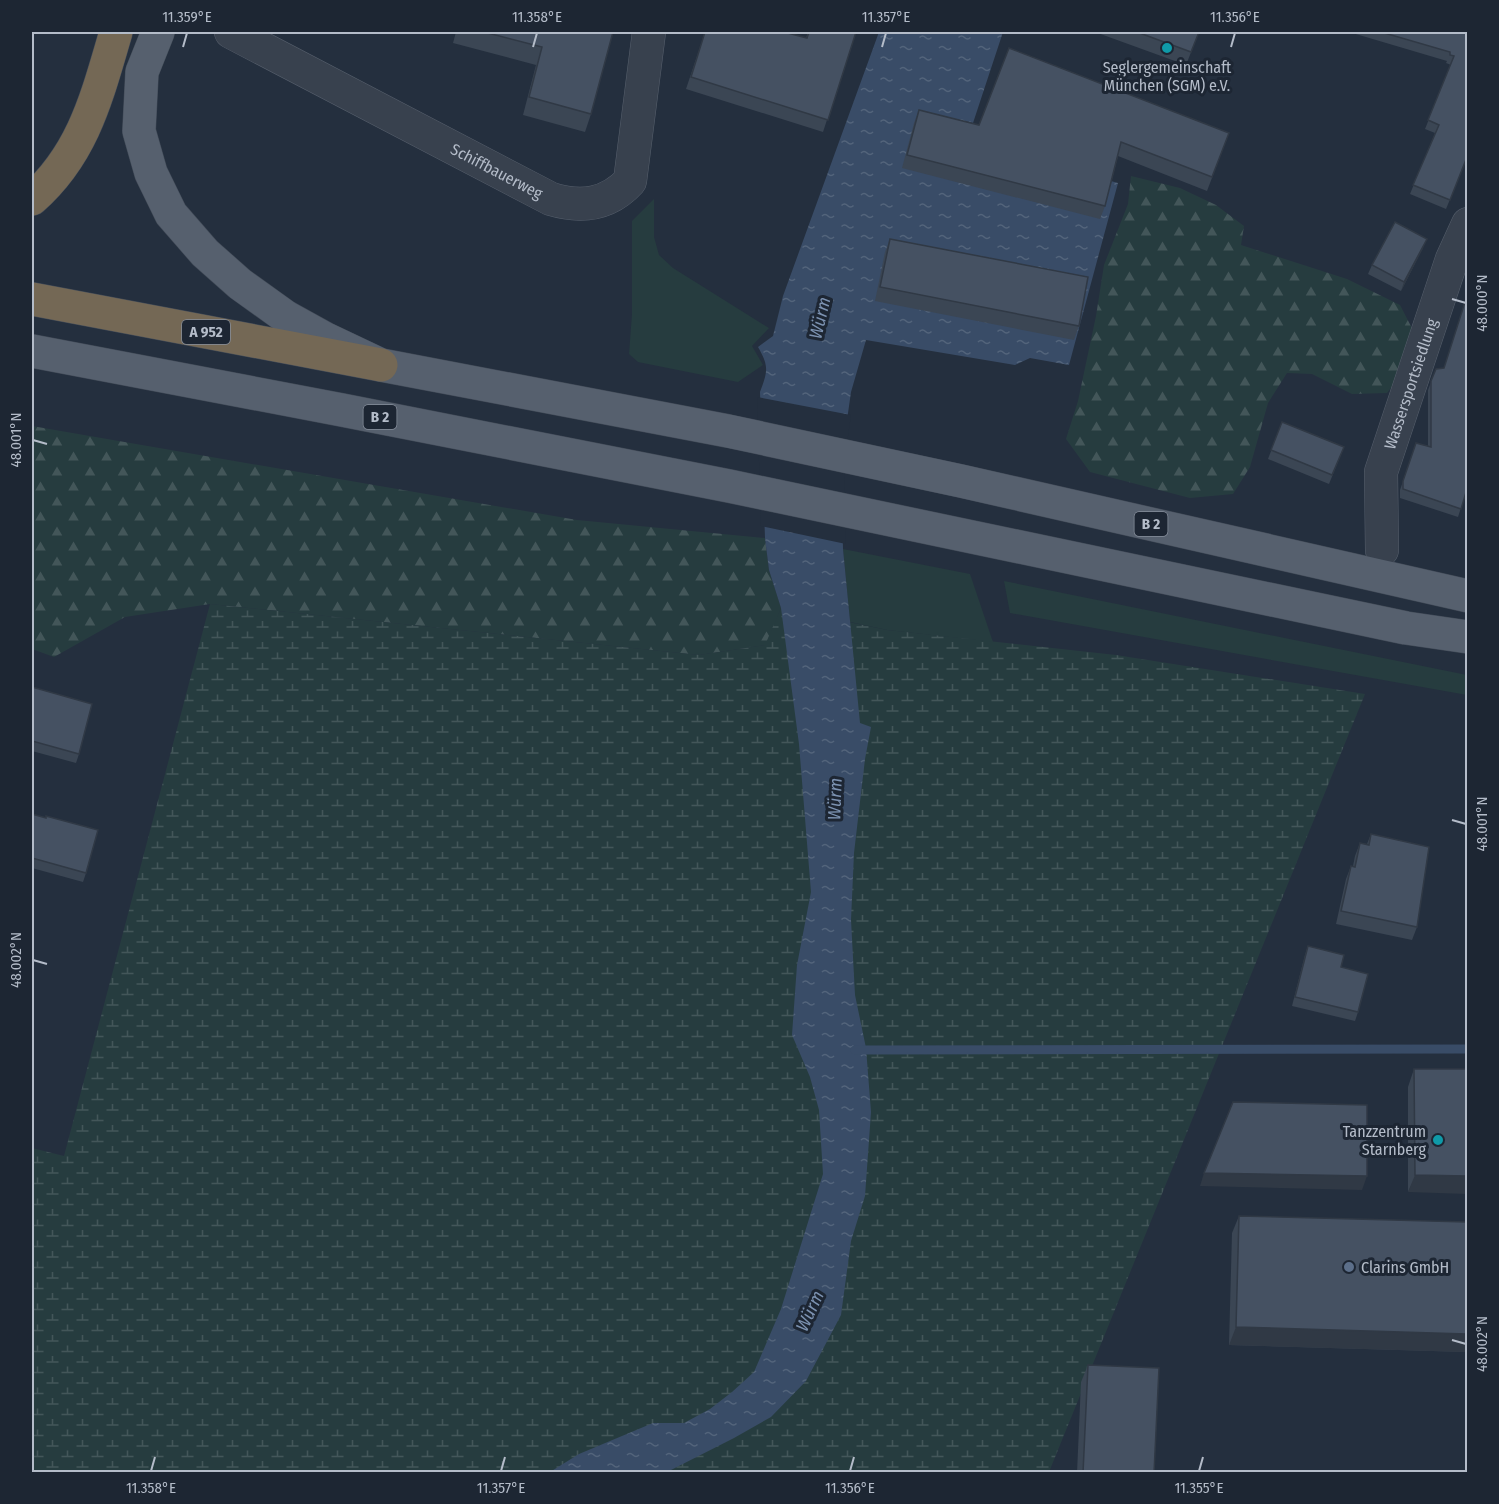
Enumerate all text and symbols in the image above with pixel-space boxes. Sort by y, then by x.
text: 11.359°E [162,8,212,26]
text: 11.358°E [512,8,562,26]
text: 11.357°E [862,8,910,26]
text: 11.356°E [1210,8,1260,26]
marker: Seglergemeinschaft München (SGM) e.V. [1160,41,1174,55]
place label: Seglergemeinschaft München (SGM) e.V. [1103,58,1232,95]
street label: Schiffbauerweg [448,139,547,203]
text: 48.000°N [1473,274,1491,332]
water label: Würm [805,295,835,341]
street label: Wassersportsiedlung [1380,316,1441,452]
road number: A 952 [182,320,230,344]
road number: B 2 [364,405,397,429]
text: 48.001°N [7,412,25,468]
road number: B 2 [1134,512,1168,536]
water label: Würm [823,777,847,821]
text: 48.001°N [1473,796,1491,852]
text: 48.002°N [7,932,25,988]
place label: Tanzzentrum Starnberg [1343,1122,1426,1159]
marker: Tanzzentrum Starnberg [1431,1133,1445,1147]
place label: Clarins GmbH [1361,1258,1449,1277]
marker: Clarins GmbH [1342,1260,1356,1274]
water label: Würm [791,1287,829,1335]
text: 48.002°N [1473,1316,1491,1372]
text: 11.358°E [126,1479,176,1497]
text: 11.357°E [477,1479,525,1497]
text: 11.356°E [825,1479,875,1497]
text: 11.355°E [1174,1479,1224,1497]

